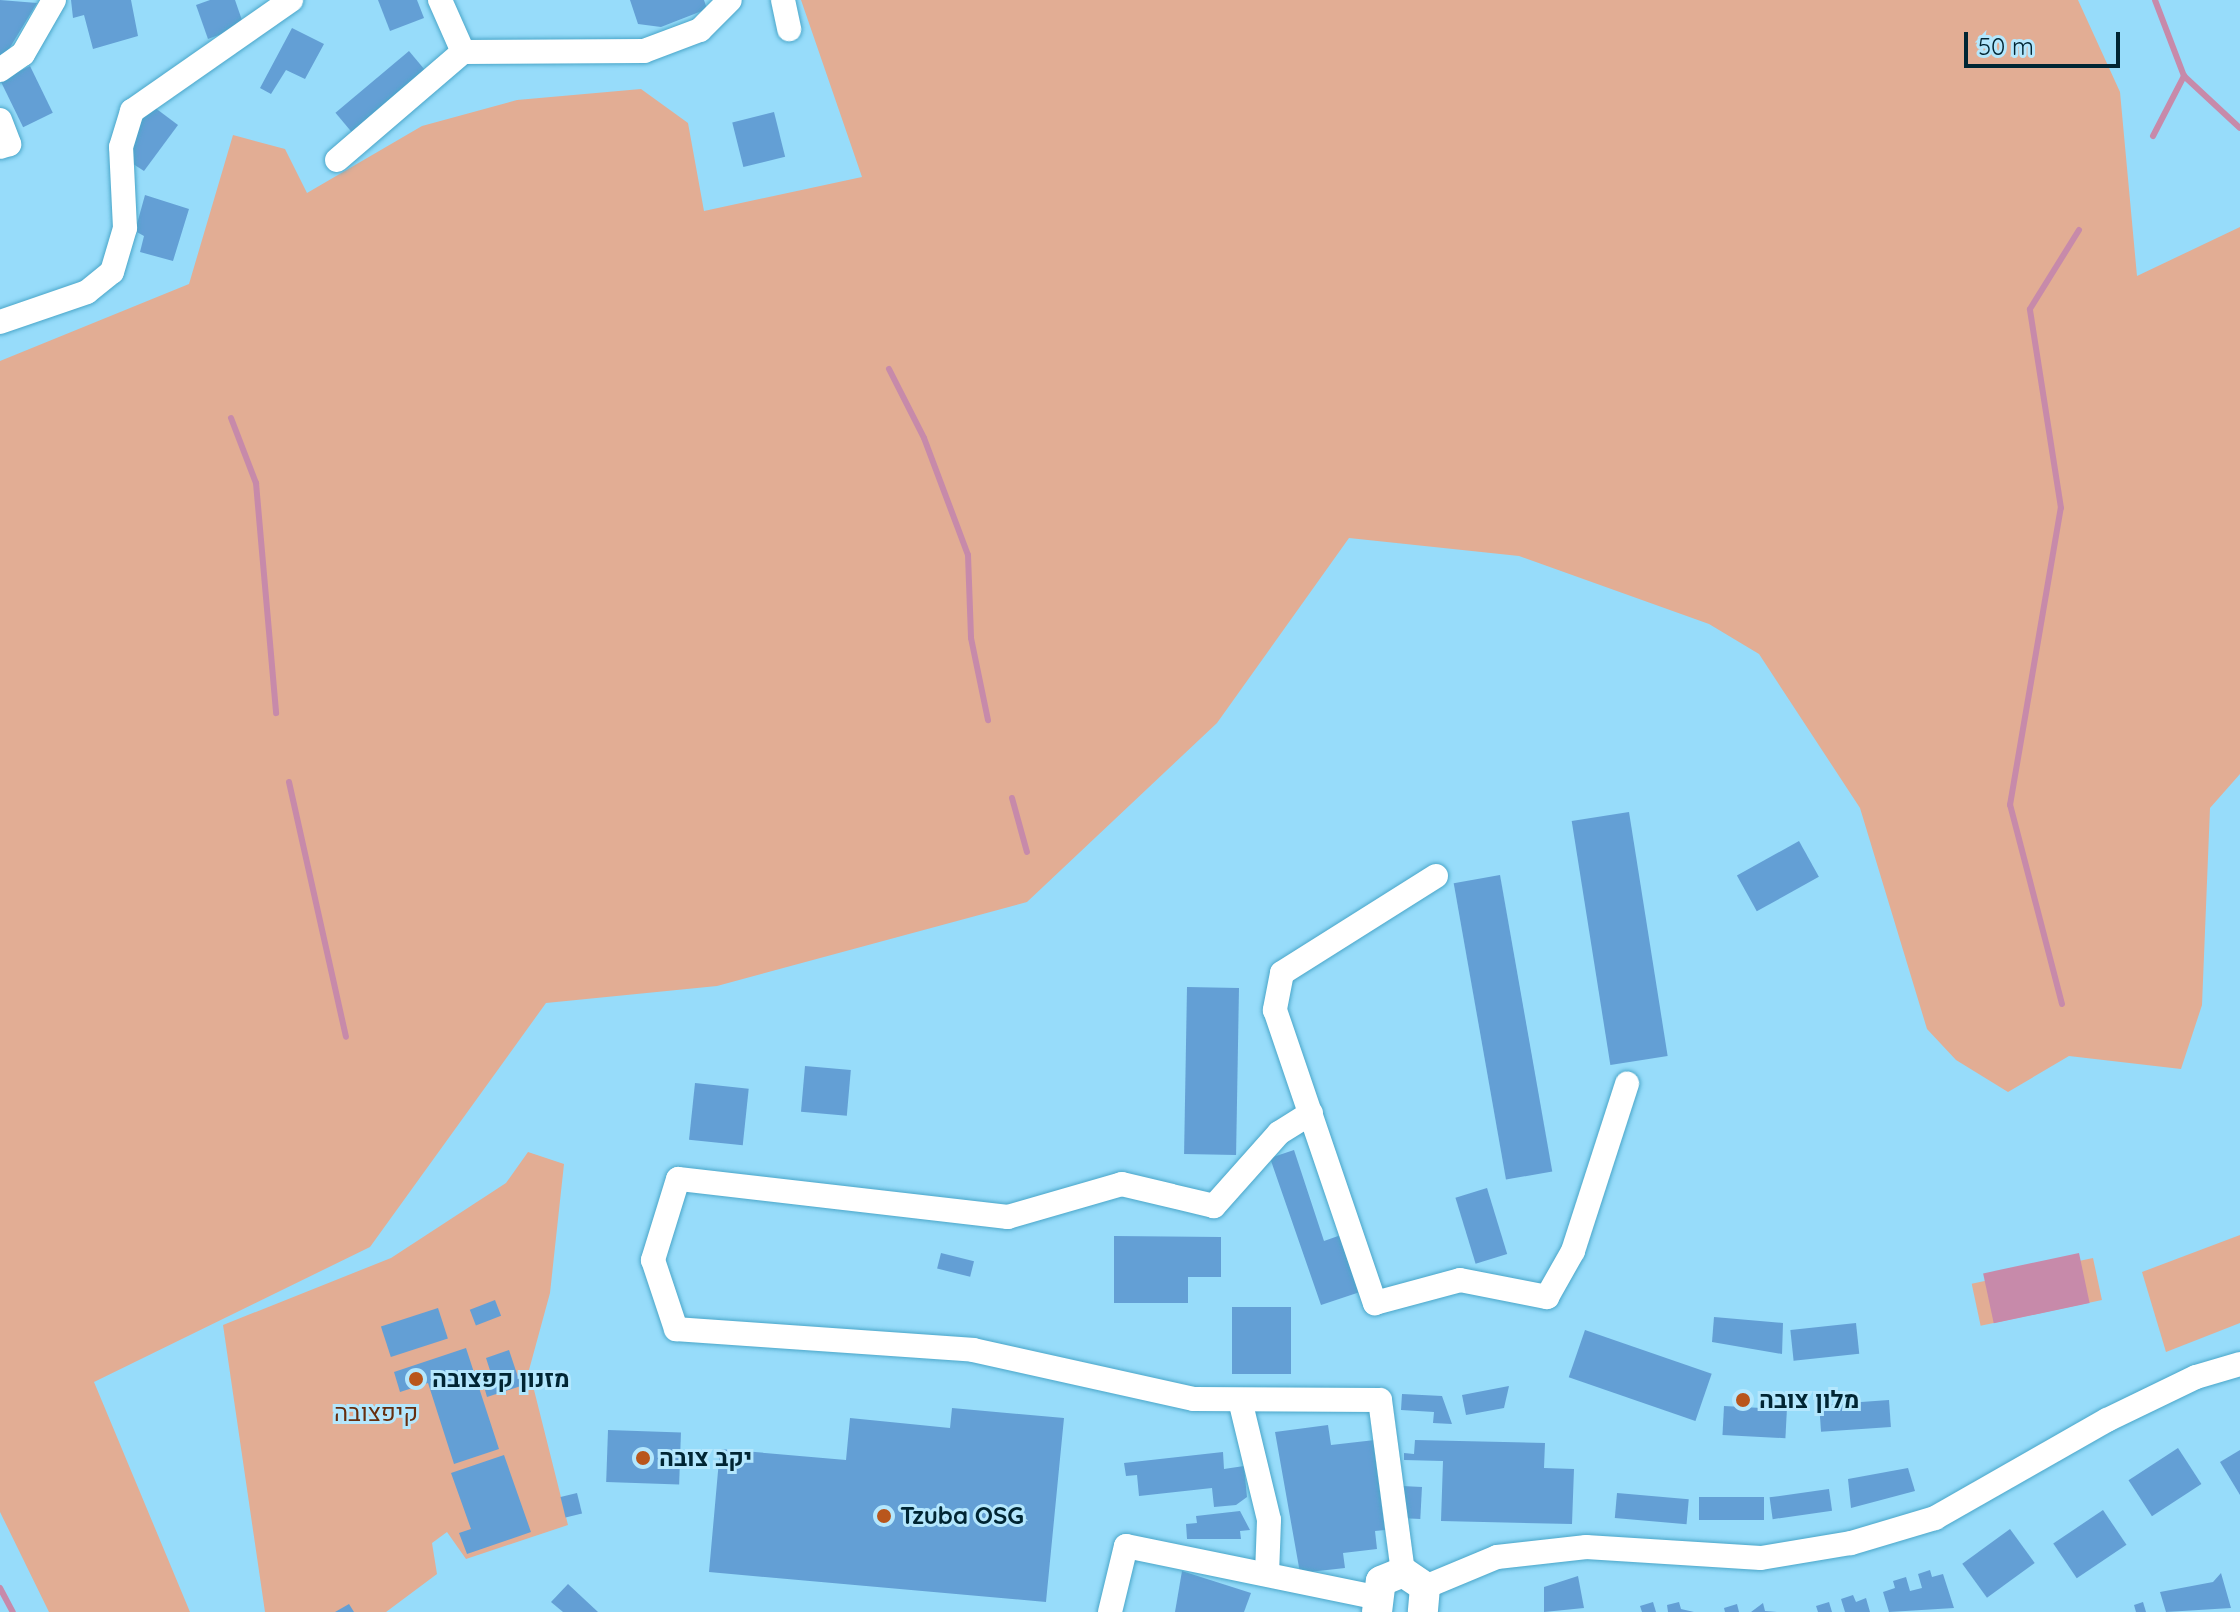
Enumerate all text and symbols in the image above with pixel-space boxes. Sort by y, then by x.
scale bar [1968,16,2124,66]
text: 50 m [1978,31,2034,61]
place label: מזנון קפצובה [432,1365,570,1393]
marker: מזנון קפצובה [407,1370,425,1388]
place label: מלון צובה [1759,1386,1859,1414]
marker: מלון צובה [1734,1391,1752,1409]
park label: קיפצובה [334,1399,418,1427]
place label: יקב צובה [659,1444,752,1472]
marker: יקב צובה [634,1449,652,1467]
place label: Tzuba OSG [900,1502,1024,1530]
marker: Tzuba OSG [875,1507,893,1525]

